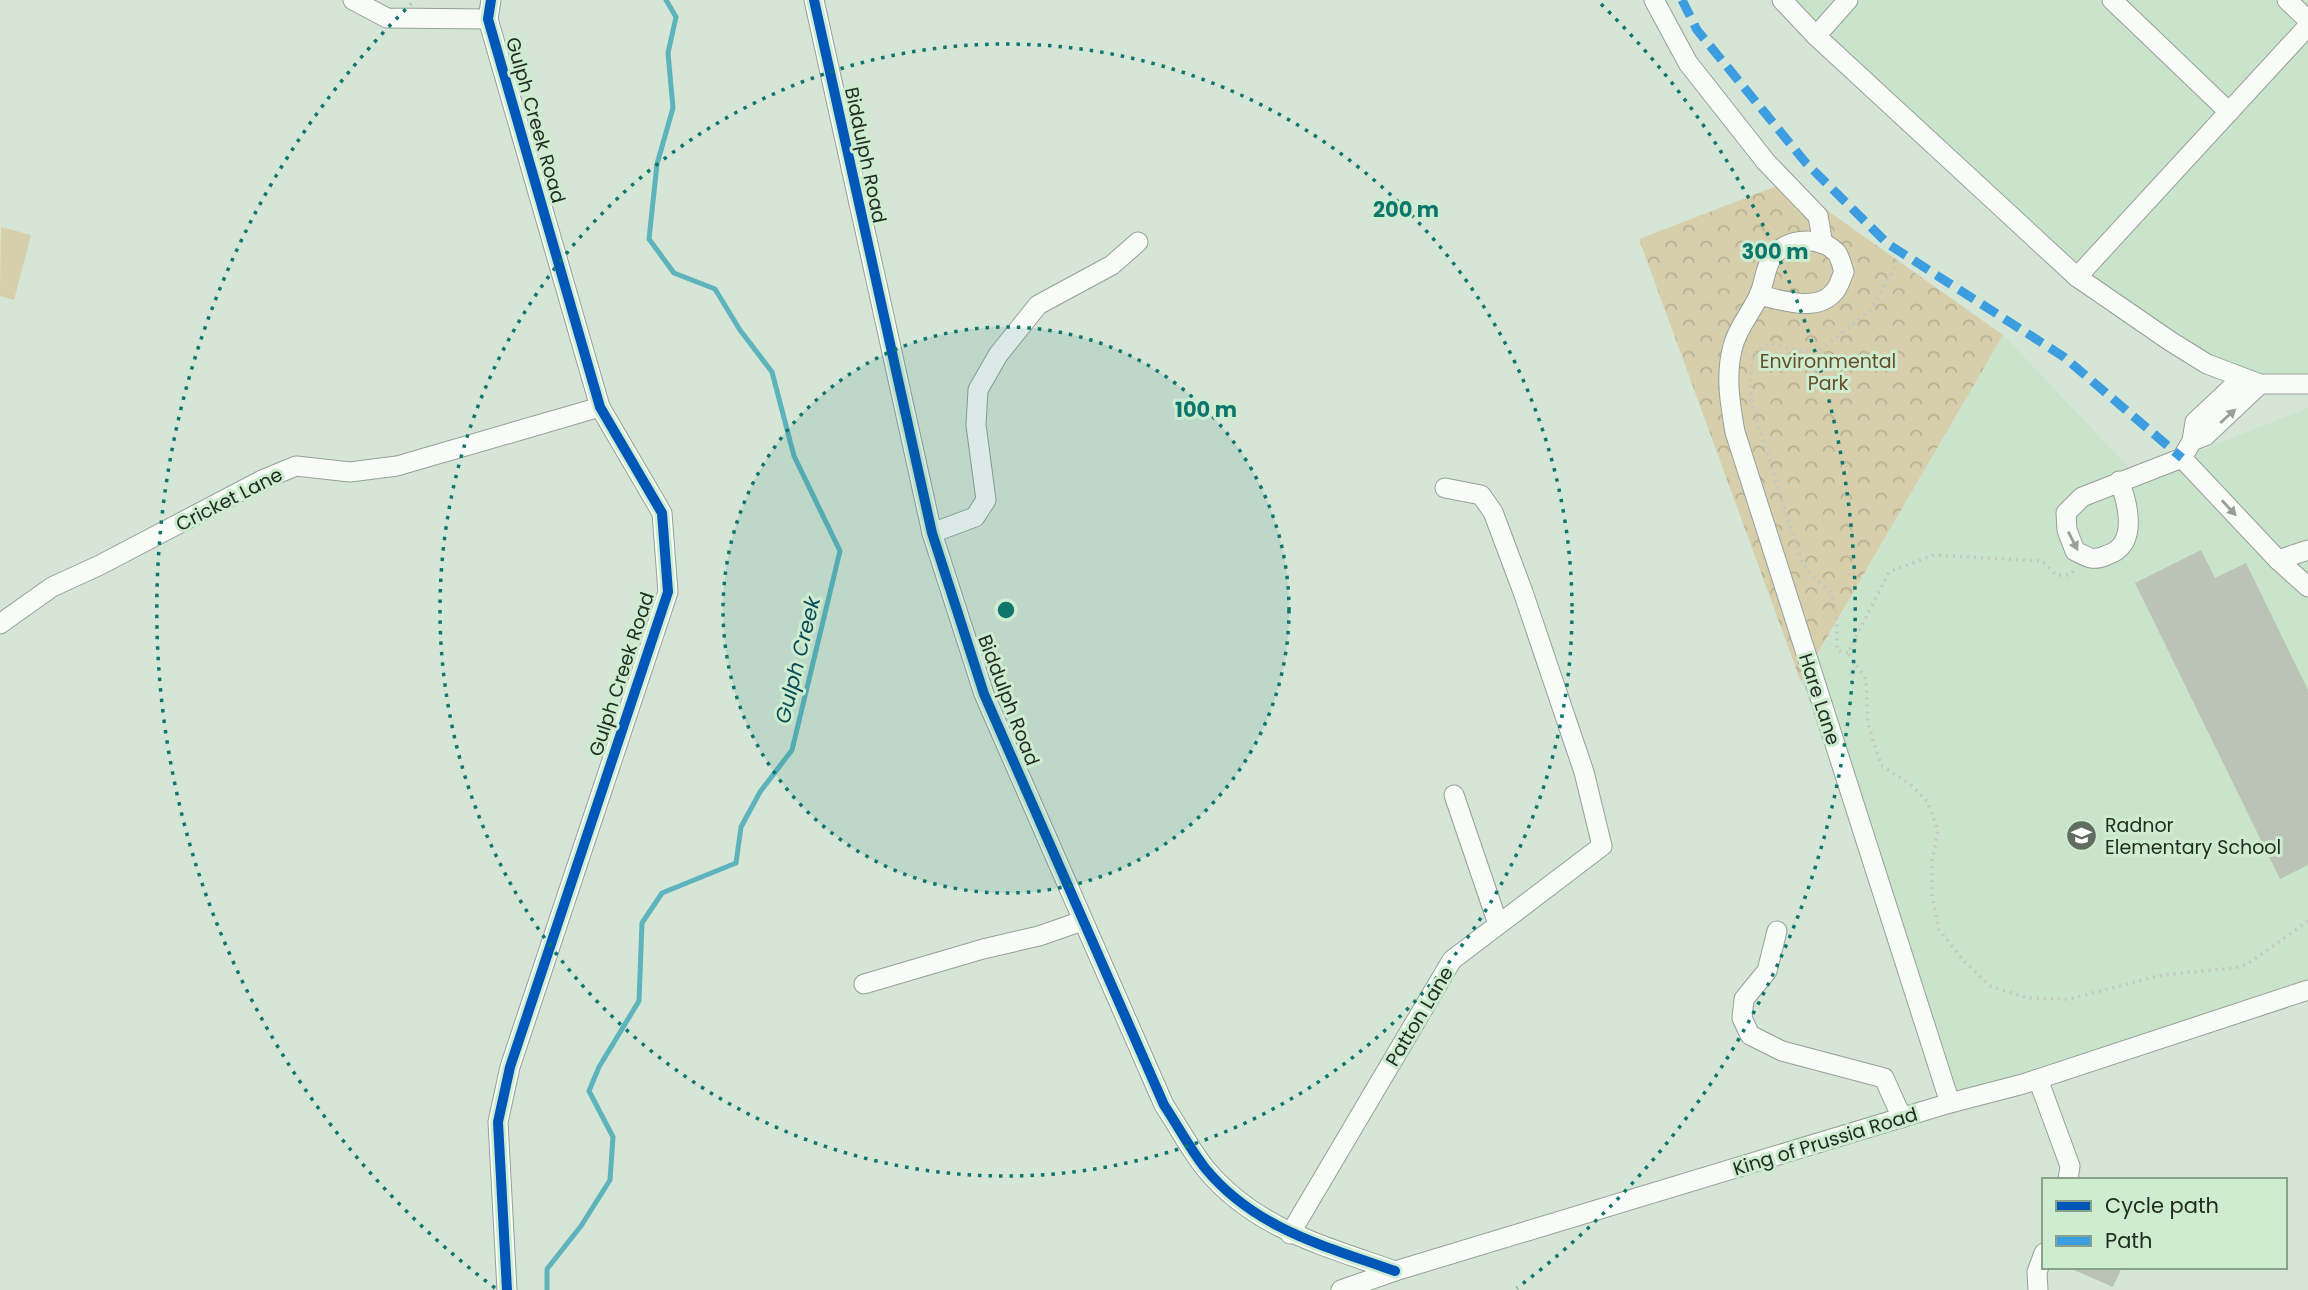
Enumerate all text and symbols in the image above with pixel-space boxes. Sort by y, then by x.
street label: Gulph Creek Road [499,34,572,206]
street label: Biddulph Road [838,85,893,226]
text: 200 m [1373,195,1439,224]
text: 300 m [1742,237,1808,266]
park label: Environmental Park [1760,348,1896,397]
text: 100 m [1175,395,1237,424]
one-way arrow [2219,408,2236,424]
street label: Cricket Lane [171,461,287,538]
one-way arrow [2220,499,2237,516]
one-way arrow [2066,532,2078,552]
street label: Gulph Creek Road [582,589,661,760]
water label: Gulph Creek [768,592,828,726]
centre of rings [994,598,1018,622]
street label: Biddulph Road [971,631,1046,770]
street label: Hare Lane [1792,650,1847,748]
place label: Radnor Elementary School [2105,812,2281,861]
school or university icon: Radnor Elementary School [2065,819,2099,853]
street label: Patton Lane [1379,961,1460,1071]
street label: King of Prussia Road [1730,1101,1921,1182]
legend [2042,1178,2287,1269]
text: Cycle path [2105,1191,2219,1220]
text: Path [2105,1226,2152,1255]

